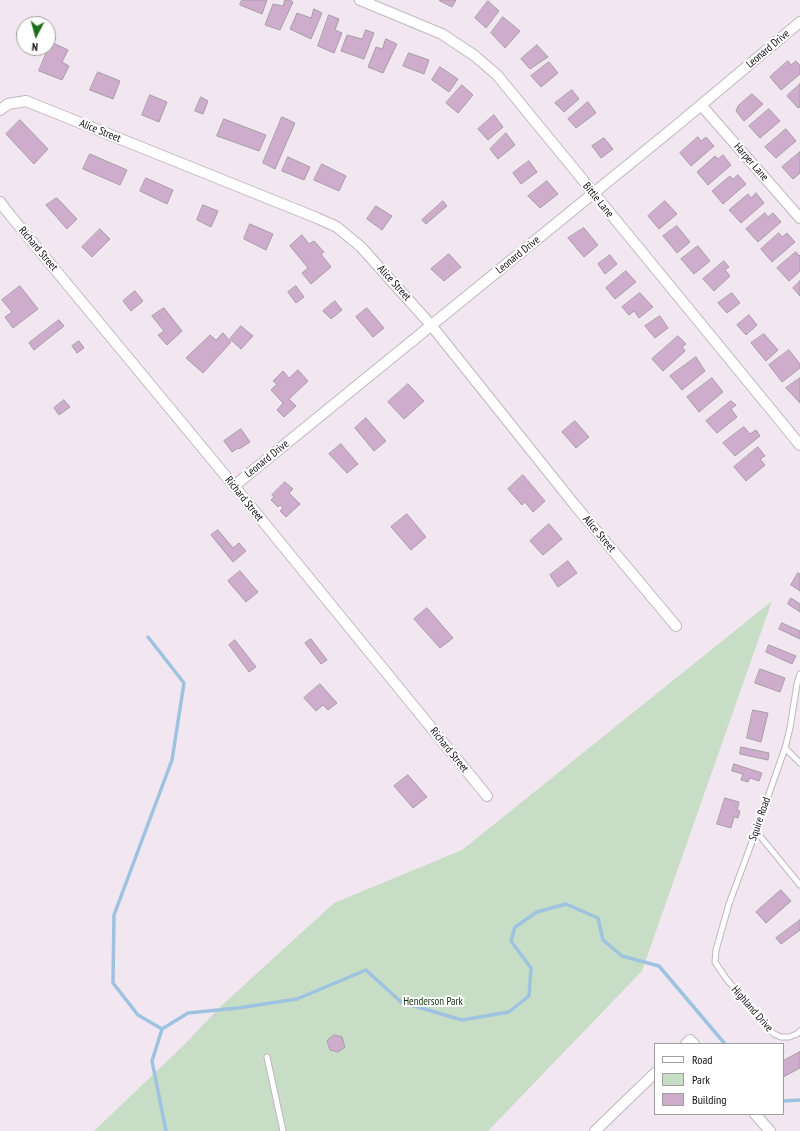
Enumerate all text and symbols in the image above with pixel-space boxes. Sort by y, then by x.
north arrow [16,16,56,56]
street label: Leonard Drive [744,27,792,71]
text: N [31,40,39,54]
street label: Alice Street [77,117,123,145]
street label: Harper Lane [731,140,771,184]
street label: Bittle Lane [580,180,616,220]
street label: Richard Street [16,224,60,274]
street label: Leonard Drive [493,233,543,277]
street label: Alice Street [375,262,413,304]
street label: Leonard Drive [242,437,292,481]
street label: Richard Street [222,474,266,524]
street label: Alice Street [580,513,618,555]
street label: Richard Street [427,725,471,775]
street label: Squire Road [746,795,774,843]
street label: Highland Drive [728,983,776,1035]
park label: Henderson Park [403,995,463,1009]
legend [654,1043,784,1115]
text: Road [692,1052,712,1067]
text: Park [692,1072,710,1087]
text: Building [692,1092,727,1107]

